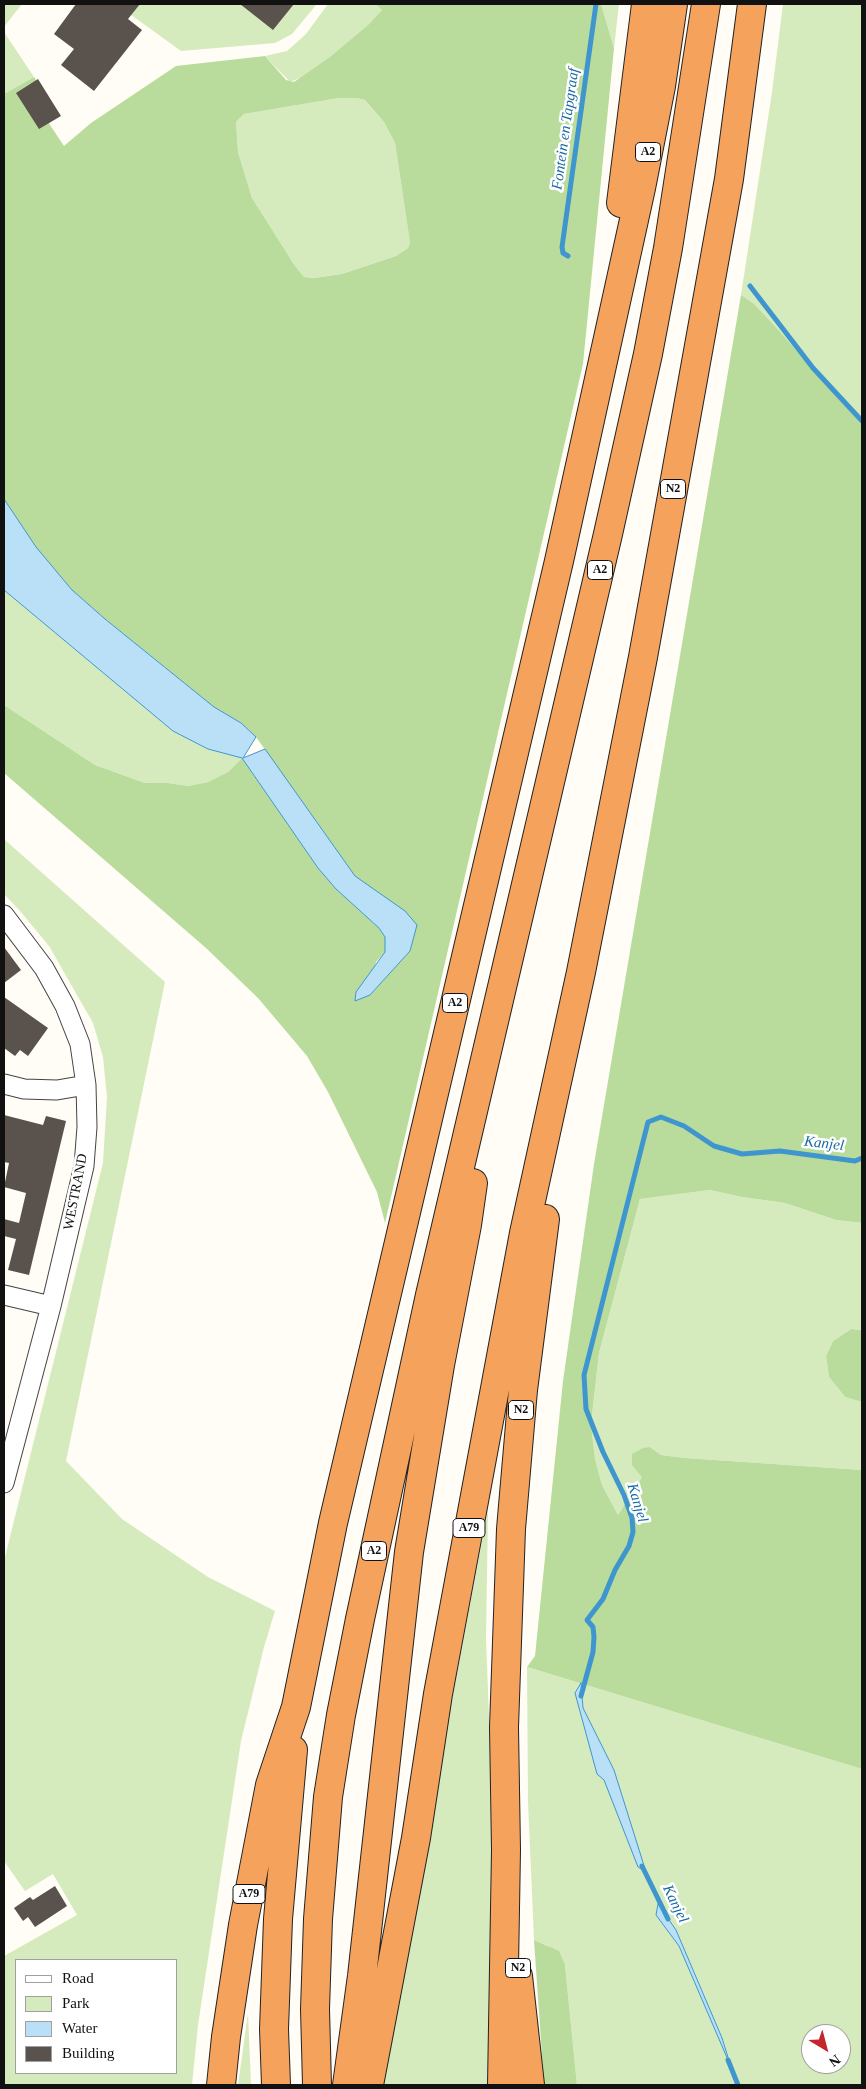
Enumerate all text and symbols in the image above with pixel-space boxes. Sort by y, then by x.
water label: Fontein en Tapgraaf [549,67,583,191]
road number: A2 [636,142,660,162]
road number: N2 [660,479,686,498]
road number: A2 [588,560,612,580]
road number: A2 [442,994,468,1012]
water label: Kanjel [803,1133,845,1155]
street label: WESTRAND [60,1152,92,1232]
road number: N2 [508,1400,534,1420]
water label: Kanjel [623,1481,651,1525]
road number: A79 [453,1519,485,1538]
road number: A2 [362,1542,386,1560]
water label: Kanjel [658,1882,692,1926]
road number: A79 [233,1885,265,1904]
legend [15,1959,178,2074]
road number: N2 [506,1959,530,1978]
text: Road [62,1970,94,1986]
text: Park [62,1995,90,2011]
text: Water [62,2020,97,2036]
north arrow [801,2024,851,2074]
text: Building [62,2045,115,2061]
text: N [826,2052,843,2070]

